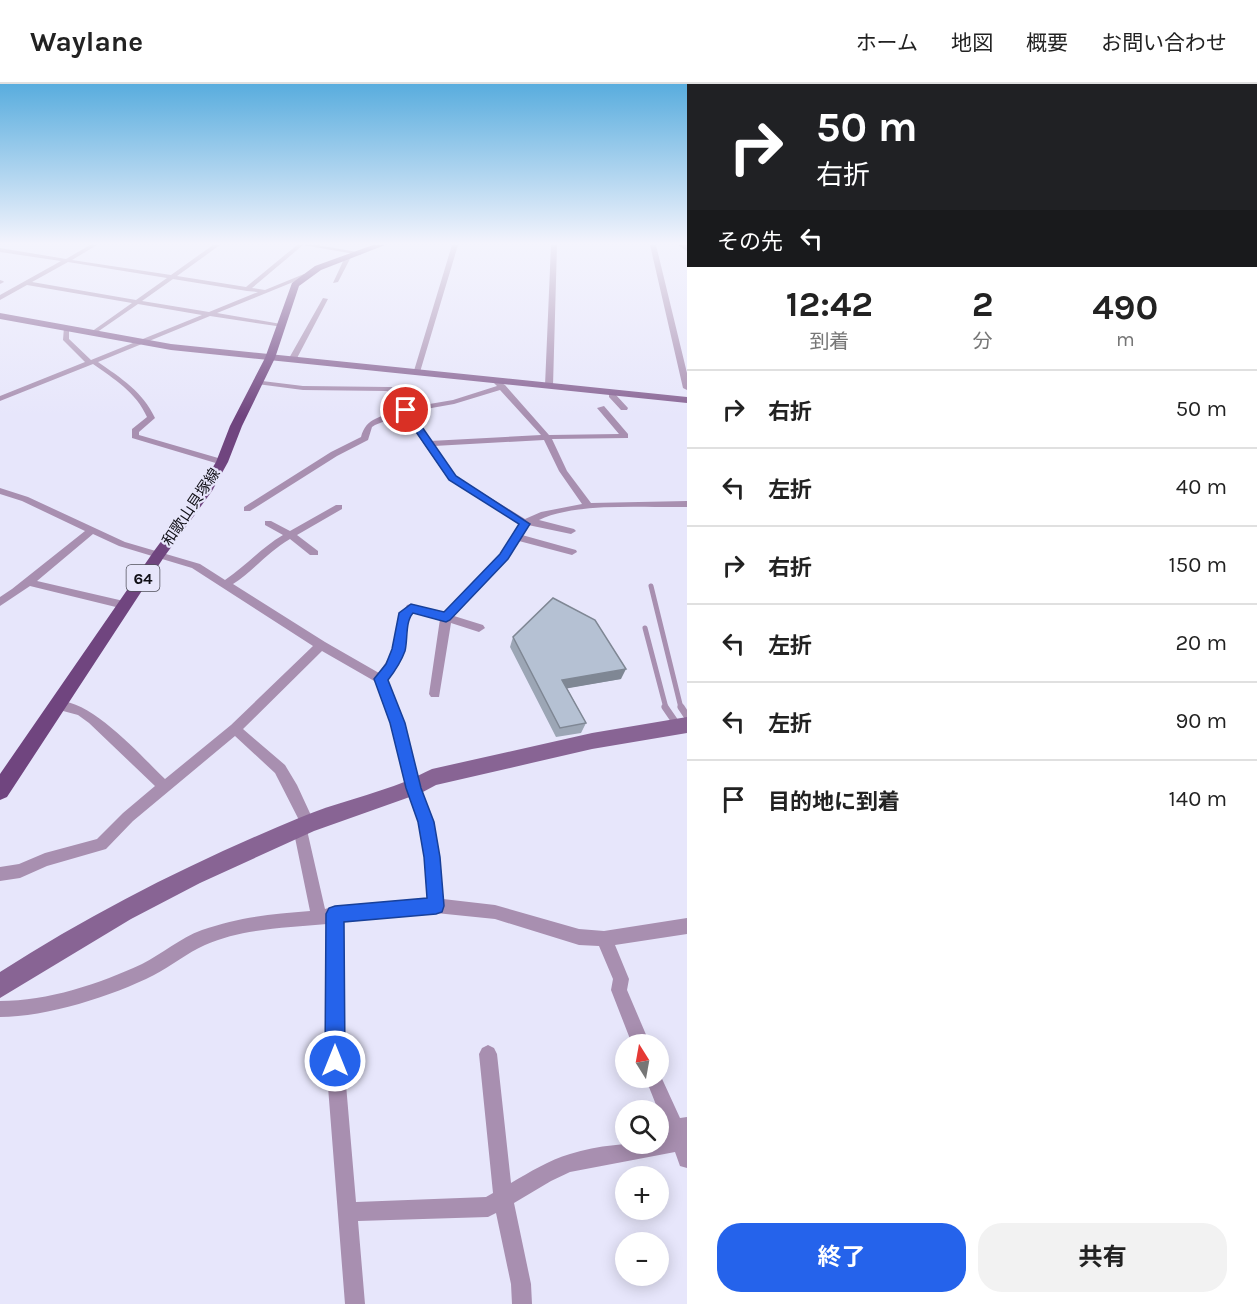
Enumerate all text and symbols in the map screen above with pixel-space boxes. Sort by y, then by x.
text: Waylane [30,25,143,58]
text: ホーム [856,31,918,55]
text: 地図 [951,31,993,55]
text: 概要 [1026,31,1068,55]
text: お問い合わせ [1101,31,1227,55]
text: 50 m [816,102,918,152]
icon: right [717,108,795,186]
text: 右折 [816,159,870,191]
icon: left [795,222,828,255]
text: その先 [717,229,783,255]
text: 12:42 [786,283,873,325]
text: 2 [972,283,994,325]
text: 490 [1092,286,1158,328]
text: m [1116,328,1135,351]
text: 到着 [809,330,849,353]
text: 分 [973,330,993,353]
pin [380,384,431,435]
icon: arrive [389,393,422,426]
icon: right [717,393,750,426]
text: 50 m [1176,396,1227,422]
text: 右折 [768,399,812,425]
street label: 和歌山貝塚線 [158,465,224,549]
icon: left [717,471,750,504]
text: 40 m [1176,474,1227,500]
text: 左折 [768,477,812,503]
icon: right [717,549,750,582]
text: 150 m [1168,552,1227,578]
text: 右折 [768,555,812,581]
road number: 64 [126,565,160,591]
icon: left [717,627,750,660]
text: 20 m [1175,630,1227,656]
text: 左折 [768,633,812,659]
icon: left [717,705,750,738]
text: 90 m [1175,708,1227,734]
text: 左折 [768,711,812,737]
icon: arrive [717,783,750,816]
text: 140 m [1169,786,1227,812]
text: 目的地に到着 [768,789,900,815]
position arrow [303,1029,367,1093]
north arrow [615,1034,669,1088]
map controls [615,1034,669,1286]
button: search [615,1100,669,1154]
button: + [615,1166,669,1220]
button: 終了 [717,1223,966,1292]
button: 共有 [978,1223,1227,1292]
button: − [615,1232,669,1286]

